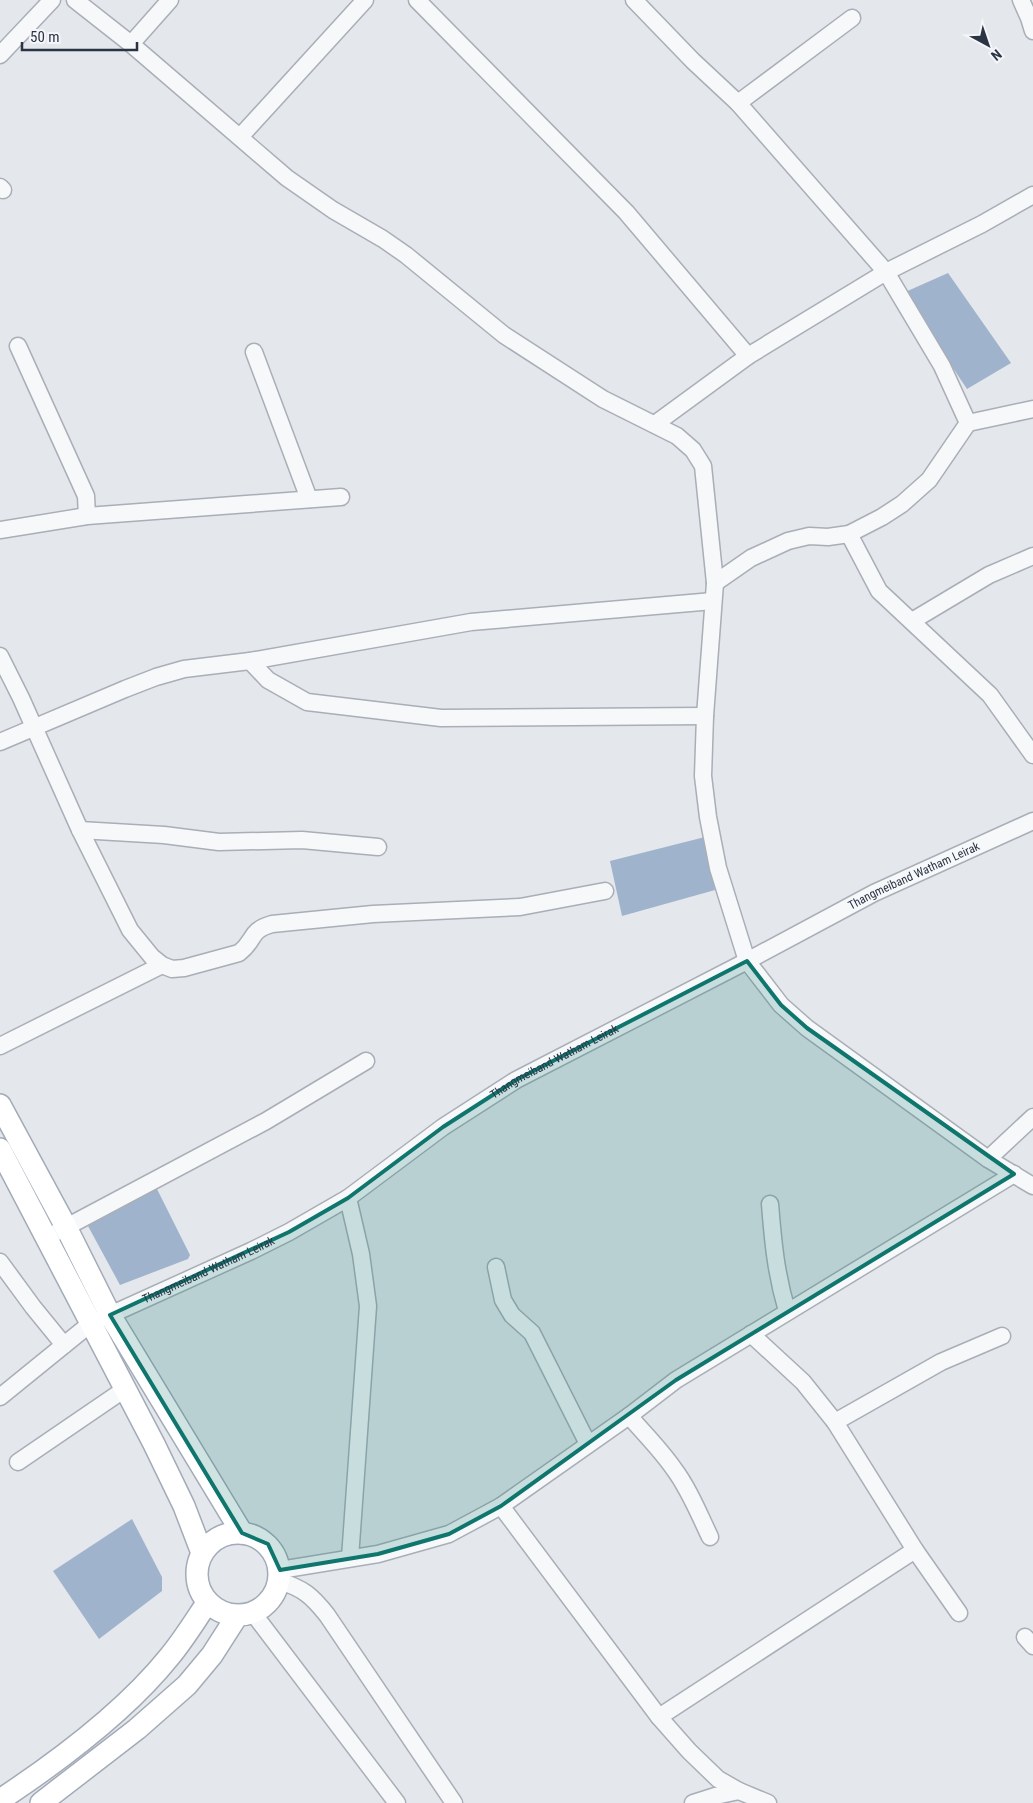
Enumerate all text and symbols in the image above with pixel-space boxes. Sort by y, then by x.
scale bar [22,20,138,52]
north arrow [963,20,1013,70]
text: 50 m [30,28,60,46]
text: N [988,46,1005,64]
street label: Thangmeiband Watham Leirak [846,839,982,913]
street label: Thangmeiband Watham Leirak [487,1021,621,1102]
street label: Thangmeiband Watham Leirak [140,1233,277,1306]

